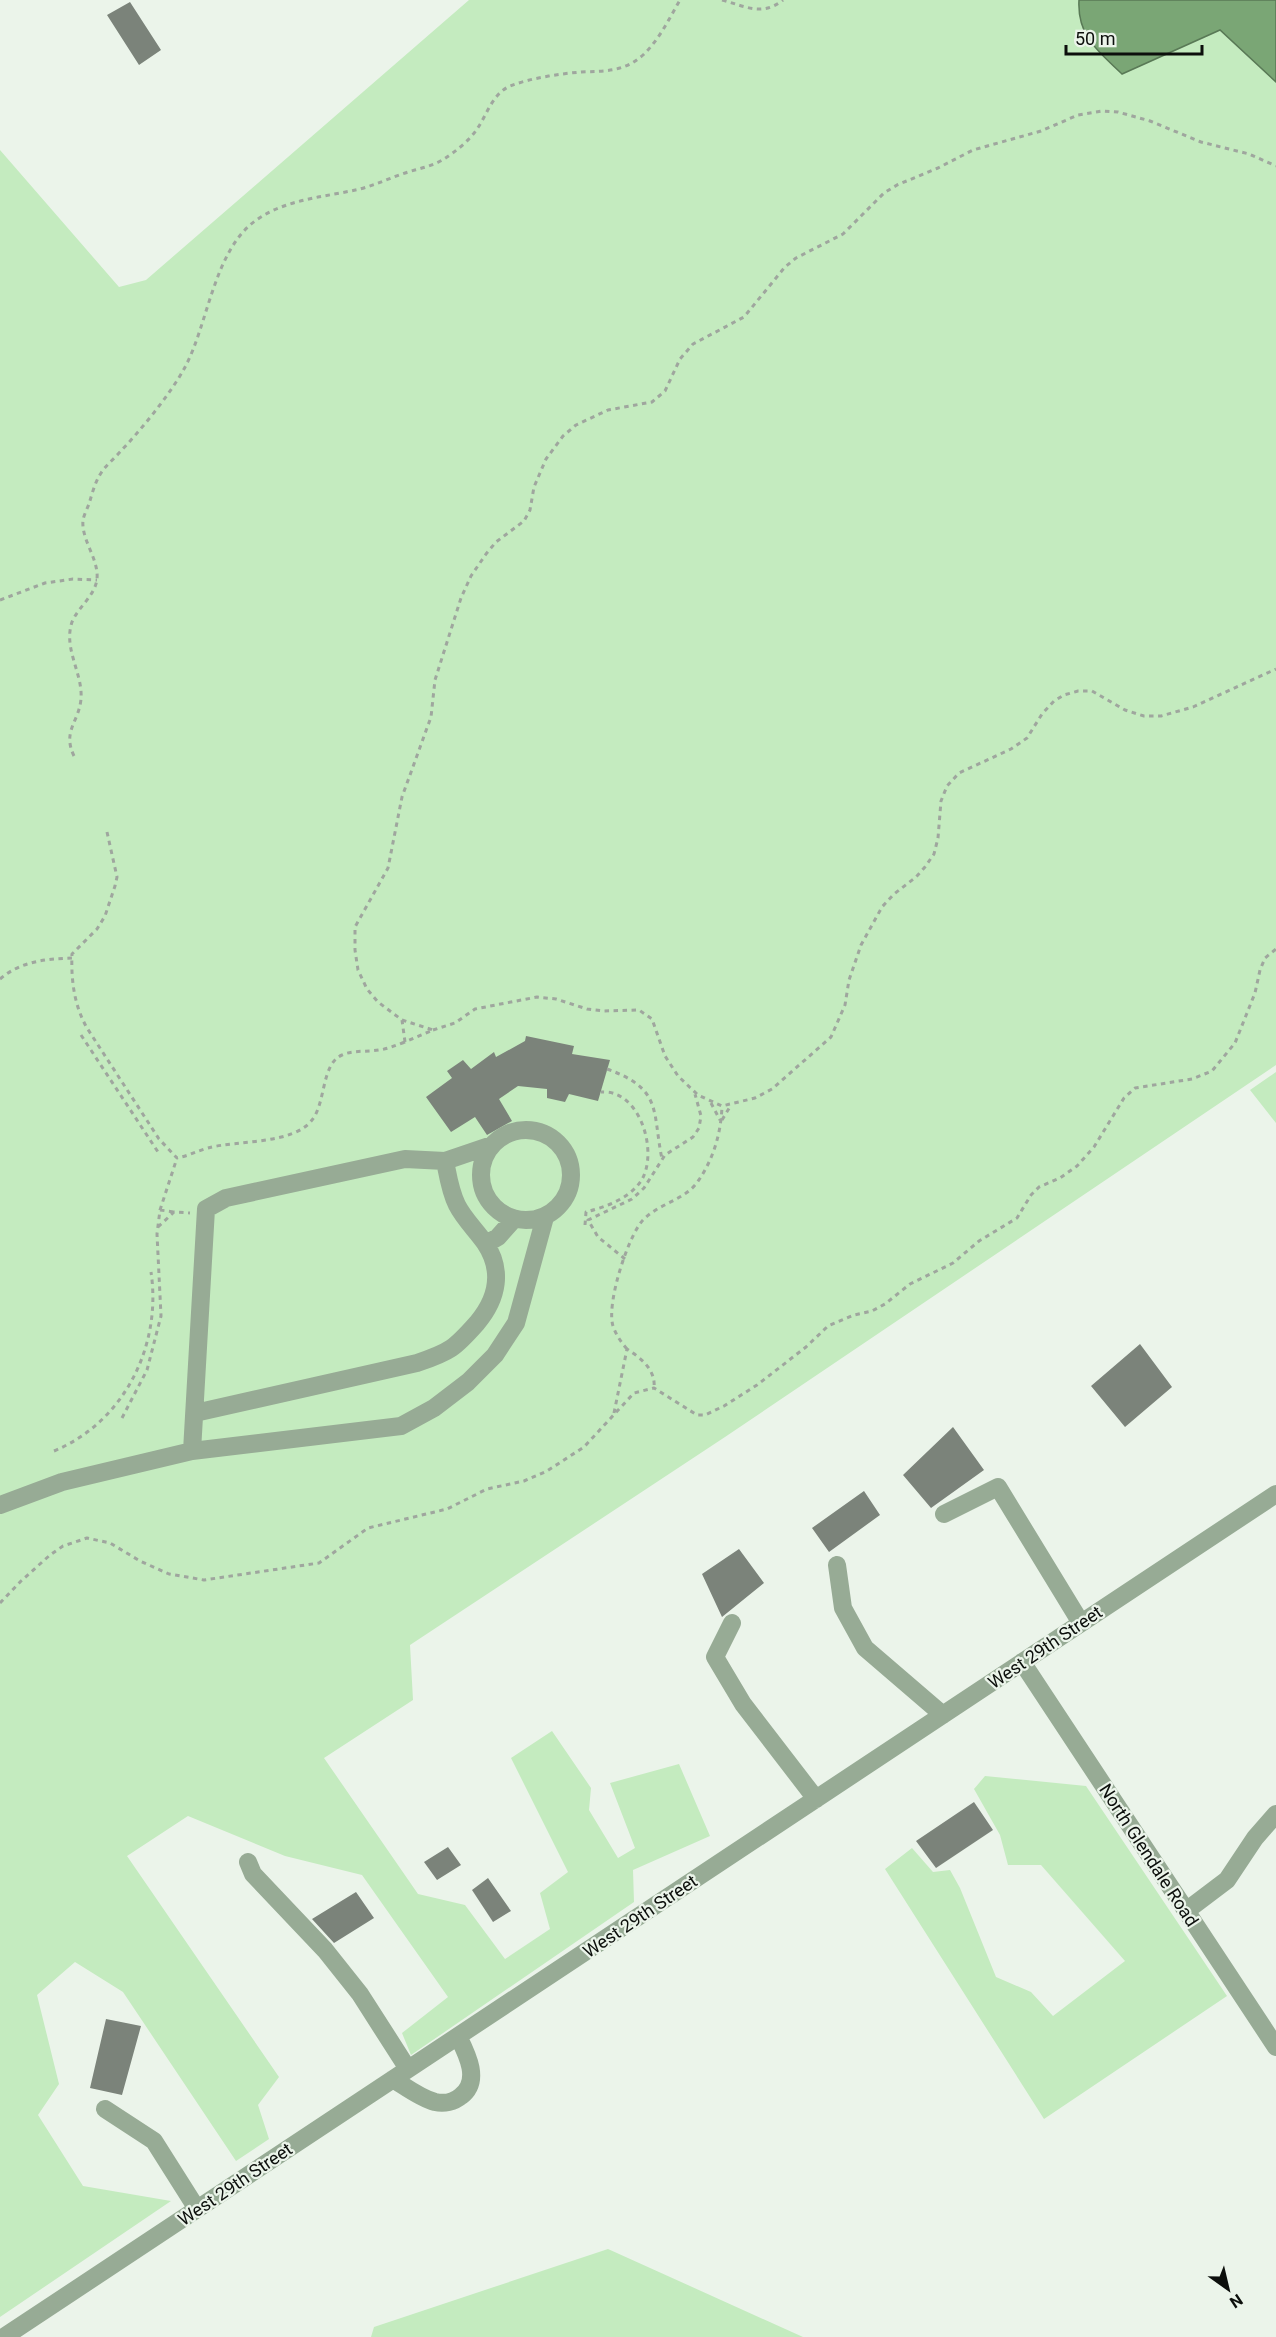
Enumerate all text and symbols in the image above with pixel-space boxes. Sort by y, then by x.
scale bar [1066,18,1202,56]
text: 50 m [1075,28,1115,49]
street label: West 29th Street [984,1601,1106,1693]
street label: North Glendale Road [1095,1780,1203,1930]
street label: West 29th Street [579,1870,701,1962]
street label: West 29th Street [174,2138,296,2230]
north arrow [1198,2259,1258,2319]
text: N [1226,2290,1246,2312]

